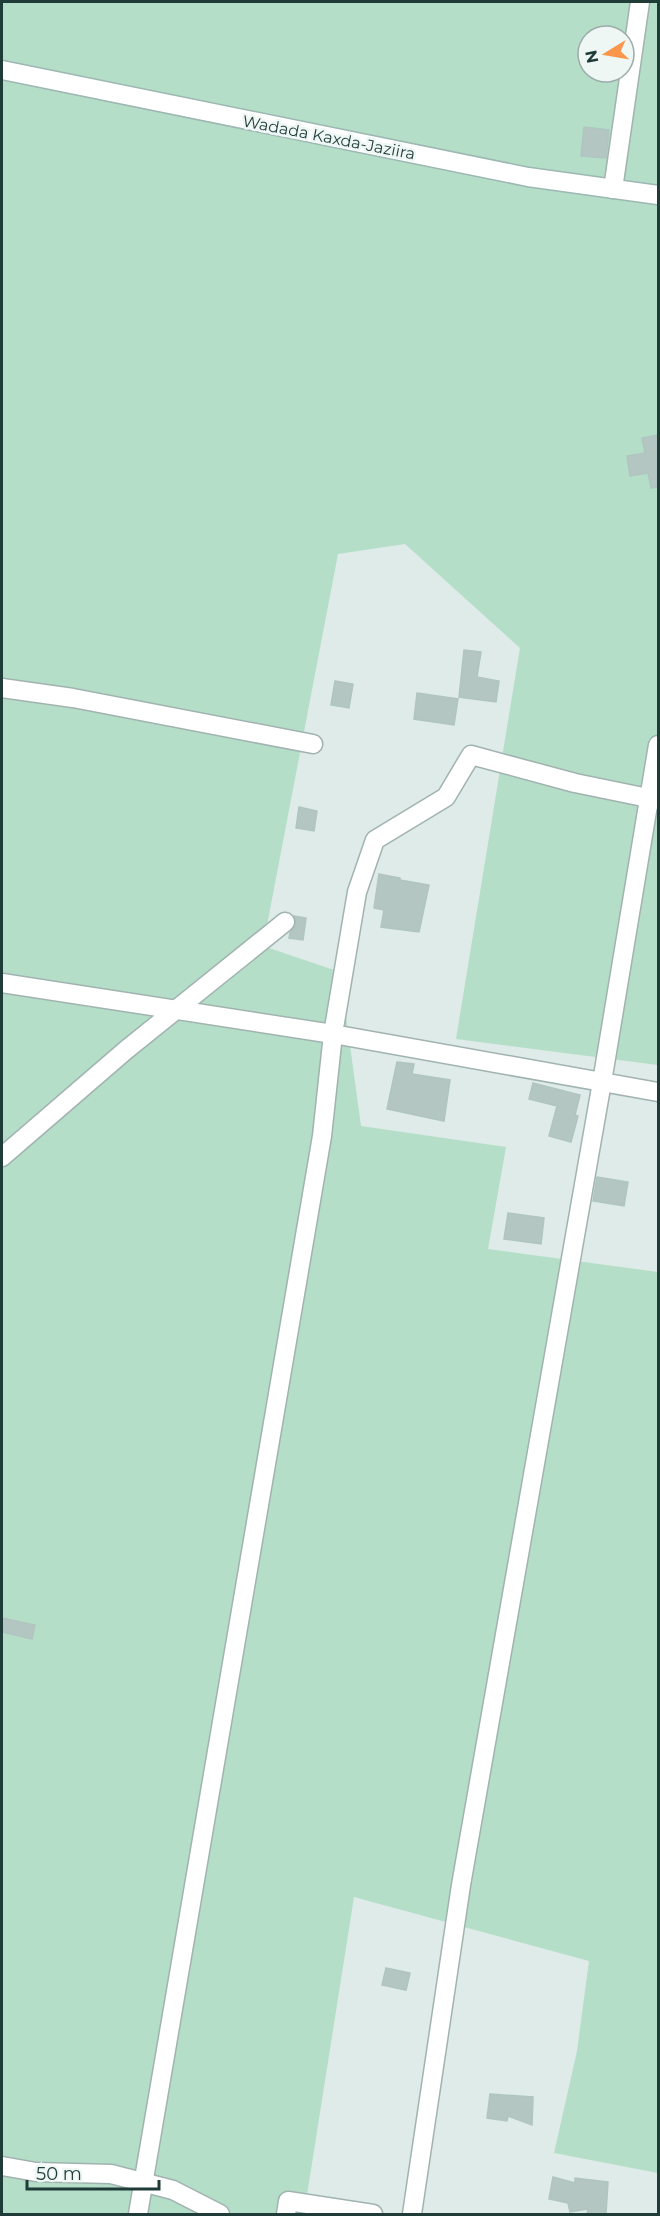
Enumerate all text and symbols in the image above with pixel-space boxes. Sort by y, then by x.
north arrow [576,24,636,84]
text: N [581,49,602,65]
street label: Wadada Kaxda-Jaziira [241,111,417,164]
scale bar [27,2153,159,2191]
text: 50 m [36,2163,82,2185]

